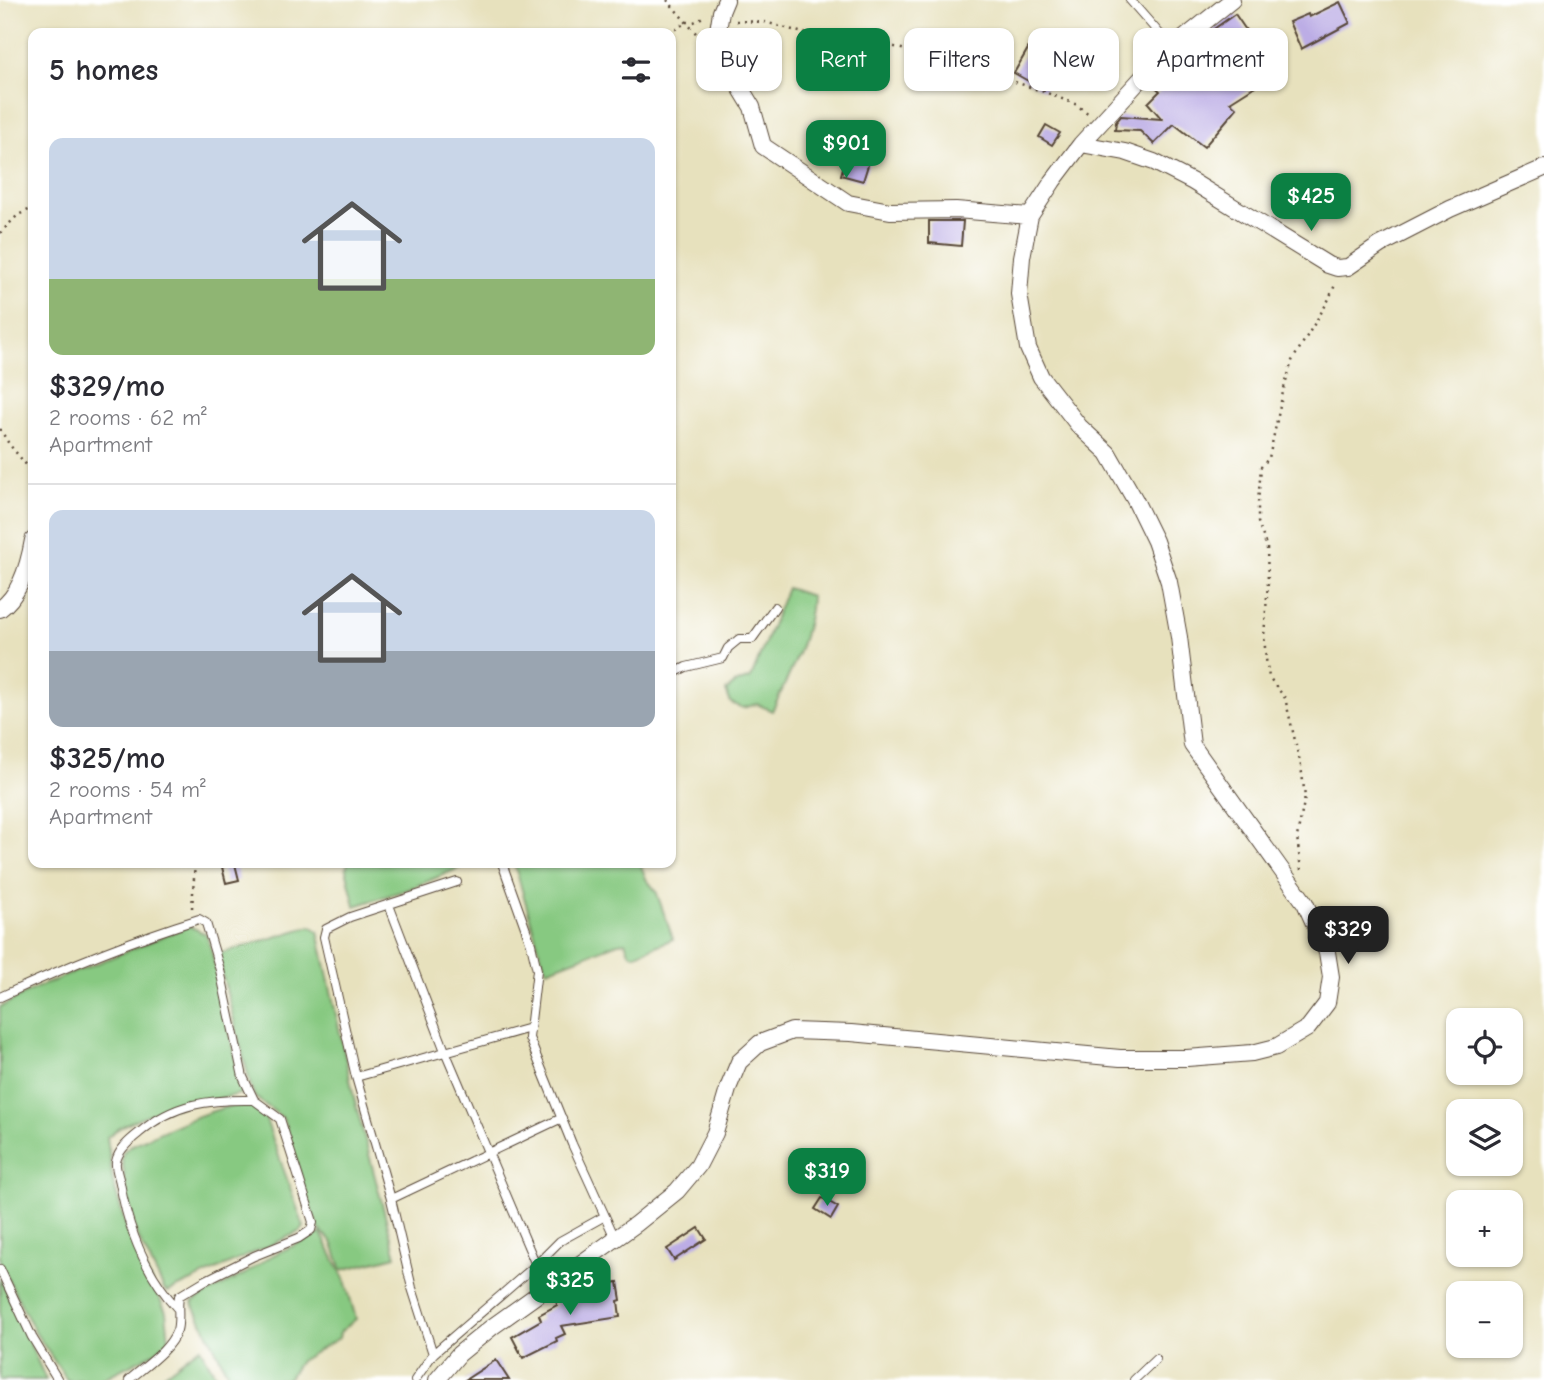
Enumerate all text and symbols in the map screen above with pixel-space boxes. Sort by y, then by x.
chip: Buy [696,28,782,91]
chip: Rent [796,28,890,91]
chip: Filters [904,28,1014,91]
chip: New [1028,28,1119,91]
chip: Apartment [1133,28,1288,91]
icon: filters [617,51,655,89]
text: 5 homes [49,53,158,88]
pin: $901 [805,120,887,180]
text: $901 [822,129,870,156]
pin: $425 [1270,174,1352,233]
text: $425 [1287,182,1335,209]
icon: home [289,183,415,309]
text: $329/mo [49,369,165,404]
text: 2 rooms · 62 m² [49,404,207,431]
text: Apartment [49,431,152,458]
icon: home [289,555,415,681]
text: $325/mo [49,741,165,776]
text: 2 rooms · 54 m² [49,776,206,803]
text: Apartment [49,803,152,830]
pin: $329 [1307,906,1389,966]
text: $329 [1324,915,1372,942]
map controls [1446,1008,1523,1358]
button: locate [1446,1008,1523,1085]
button: layers [1446,1099,1523,1176]
pin: $319 [786,1148,868,1208]
text: $319 [804,1157,850,1184]
button: + [1446,1190,1523,1267]
pin: $325 [529,1258,611,1317]
text: $325 [546,1266,594,1293]
button: − [1446,1281,1523,1358]

